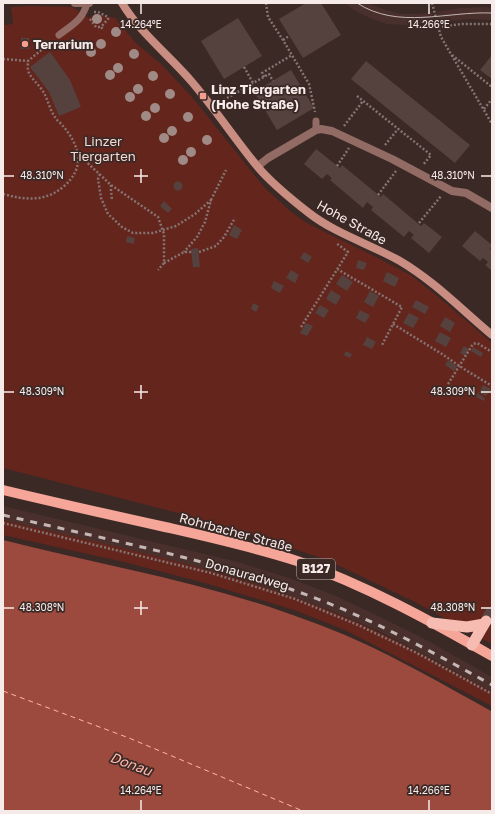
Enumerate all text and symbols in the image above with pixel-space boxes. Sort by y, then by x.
text: 14.264°E [120,18,162,30]
text: 14.266°E [408,18,450,30]
place label: Terrarium [33,36,93,52]
marker: Terrarium [20,39,30,49]
place label: Linz Tiergarten (Hohe Straße) [211,81,306,112]
marker: Linz Tiergarten (Hohe Straße) [198,91,208,101]
park label: Linzer Tiergarten [70,133,136,164]
text: 48.310°N [20,169,64,181]
text: 48.310°N [431,169,475,181]
street label: Hohe Straße [314,196,390,248]
text: 48.309°N [20,385,64,397]
text: 48.309°N [431,385,475,397]
street label: Rohrbacher Straße [178,509,294,555]
street label: Donauradweg [203,554,291,594]
road number: B127 [297,559,335,579]
text: 48.308°N [20,601,64,613]
text: 48.308°N [431,601,475,613]
water label: Donau [108,748,156,779]
text: 14.264°E [120,784,162,796]
text: 14.266°E [408,784,450,796]

